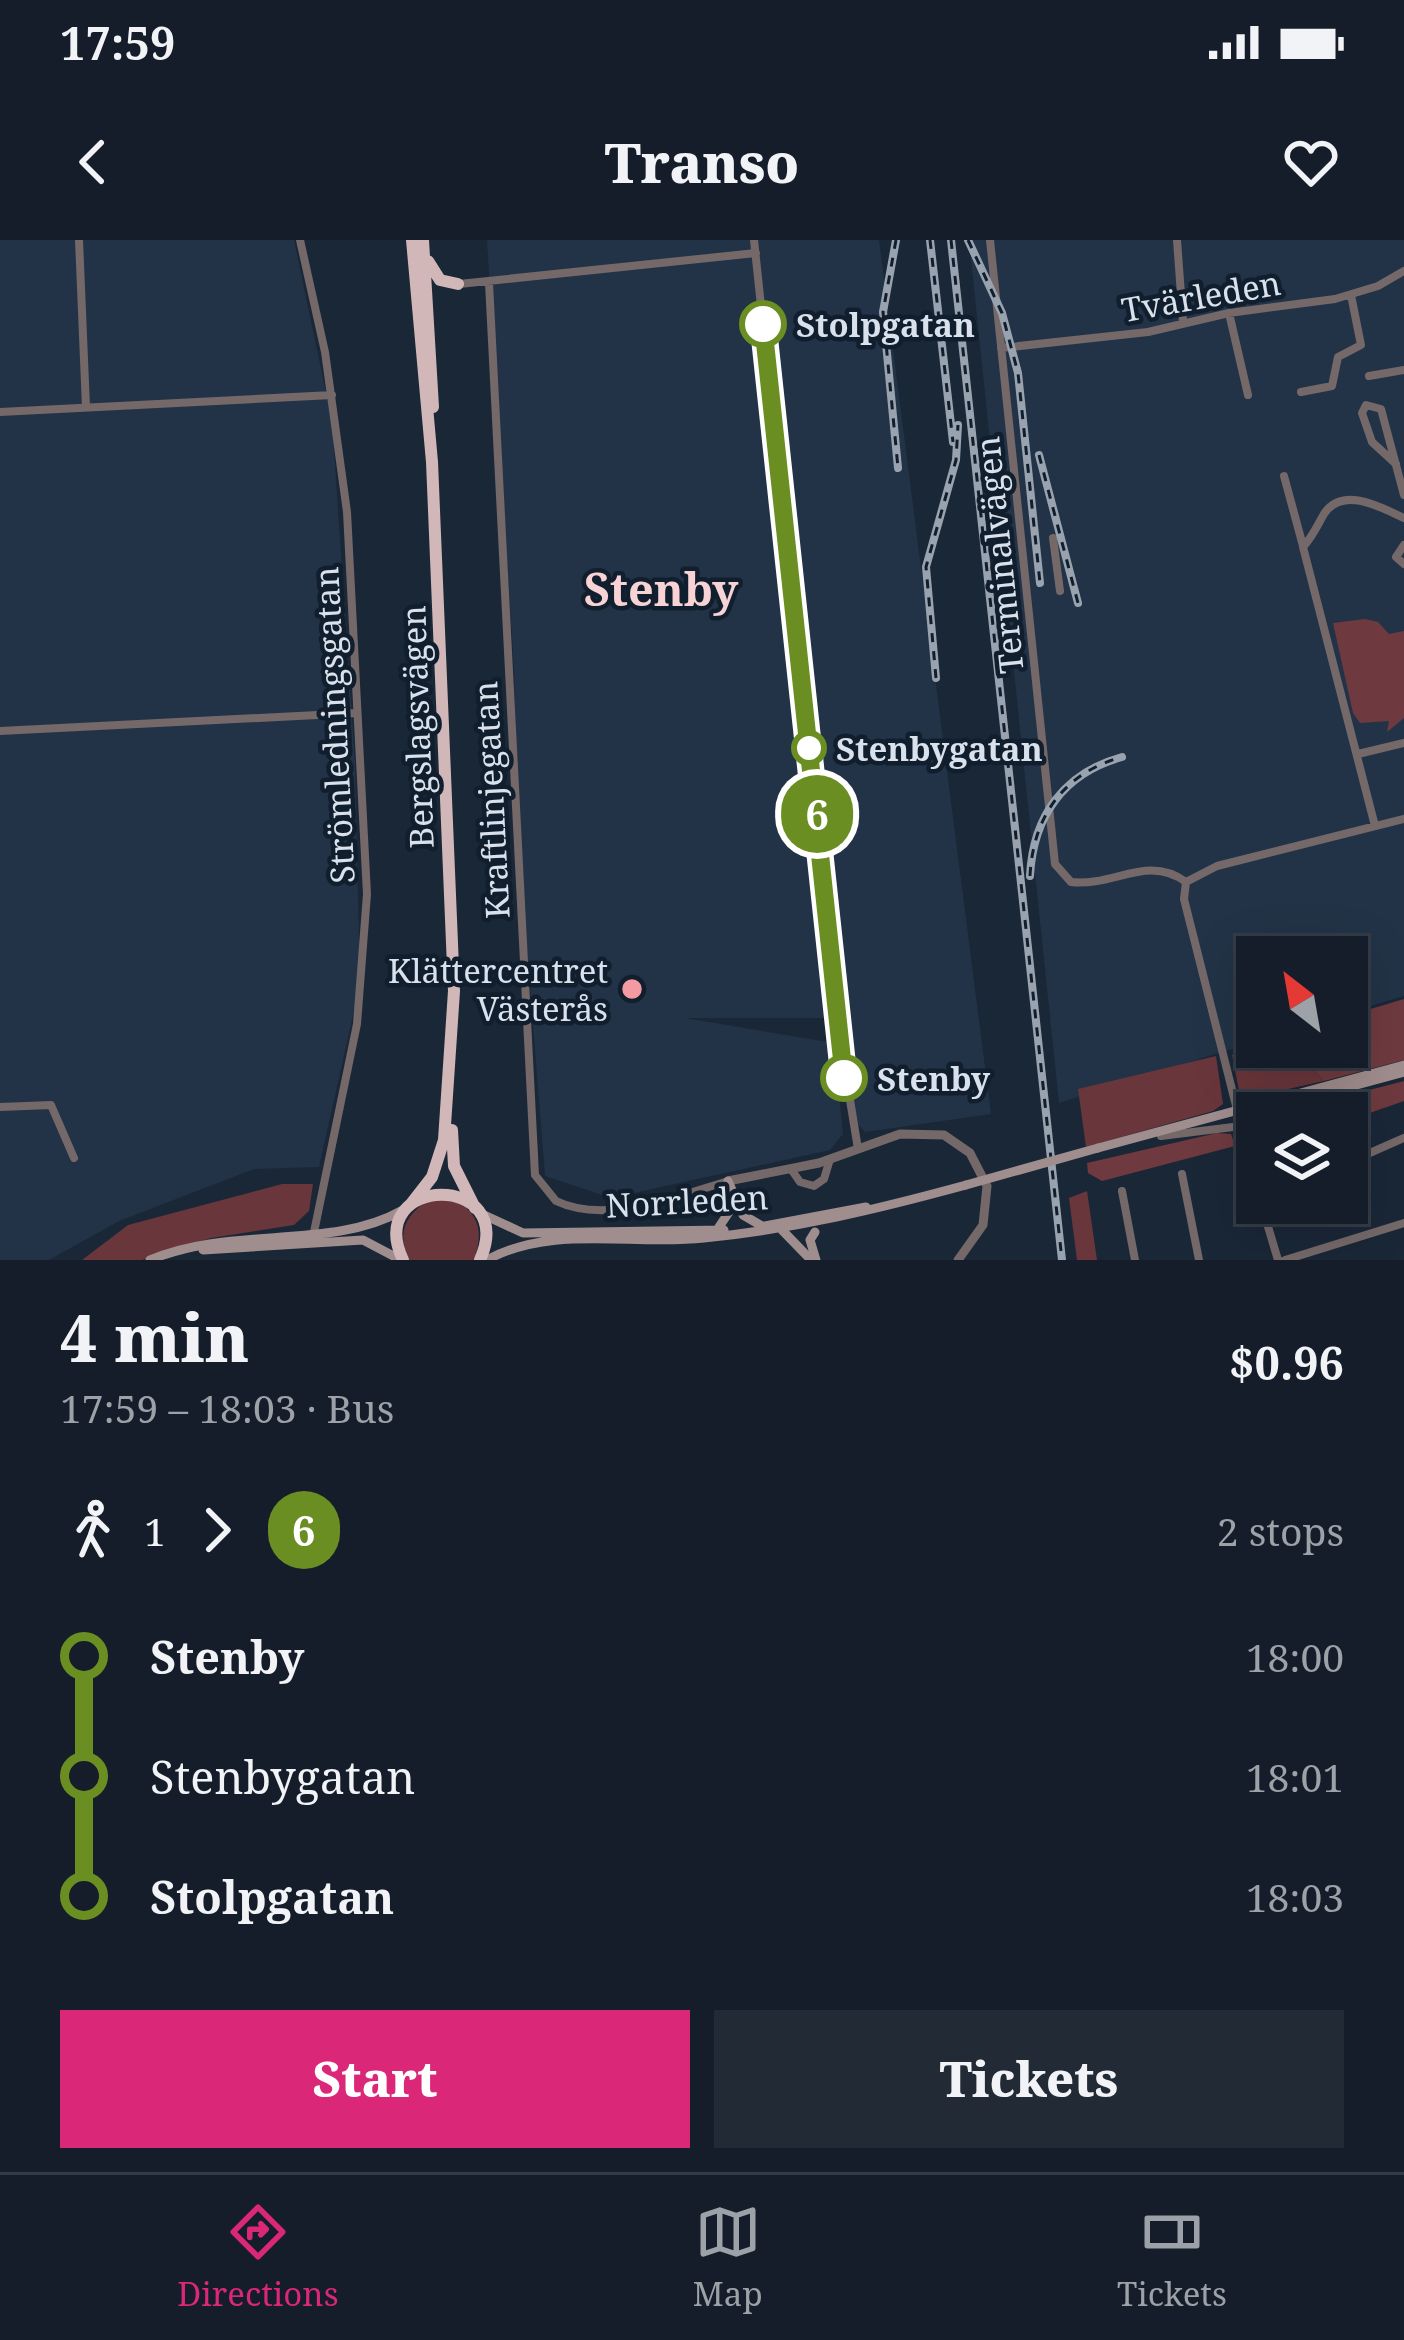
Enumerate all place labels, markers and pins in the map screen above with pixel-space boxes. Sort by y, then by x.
marker: Stolpgatan [741,302,785,346]
place label: Stolpgatan [796,302,975,347]
place label: Stenbygatan [836,726,1043,771]
marker: Stenbygatan [793,732,825,764]
place label: Klättercentret Västerås [388,948,608,1031]
marker: Klättercentret Västerås [619,976,645,1002]
marker: Stenby [822,1056,866,1100]
place label: Stenby [877,1056,991,1101]

